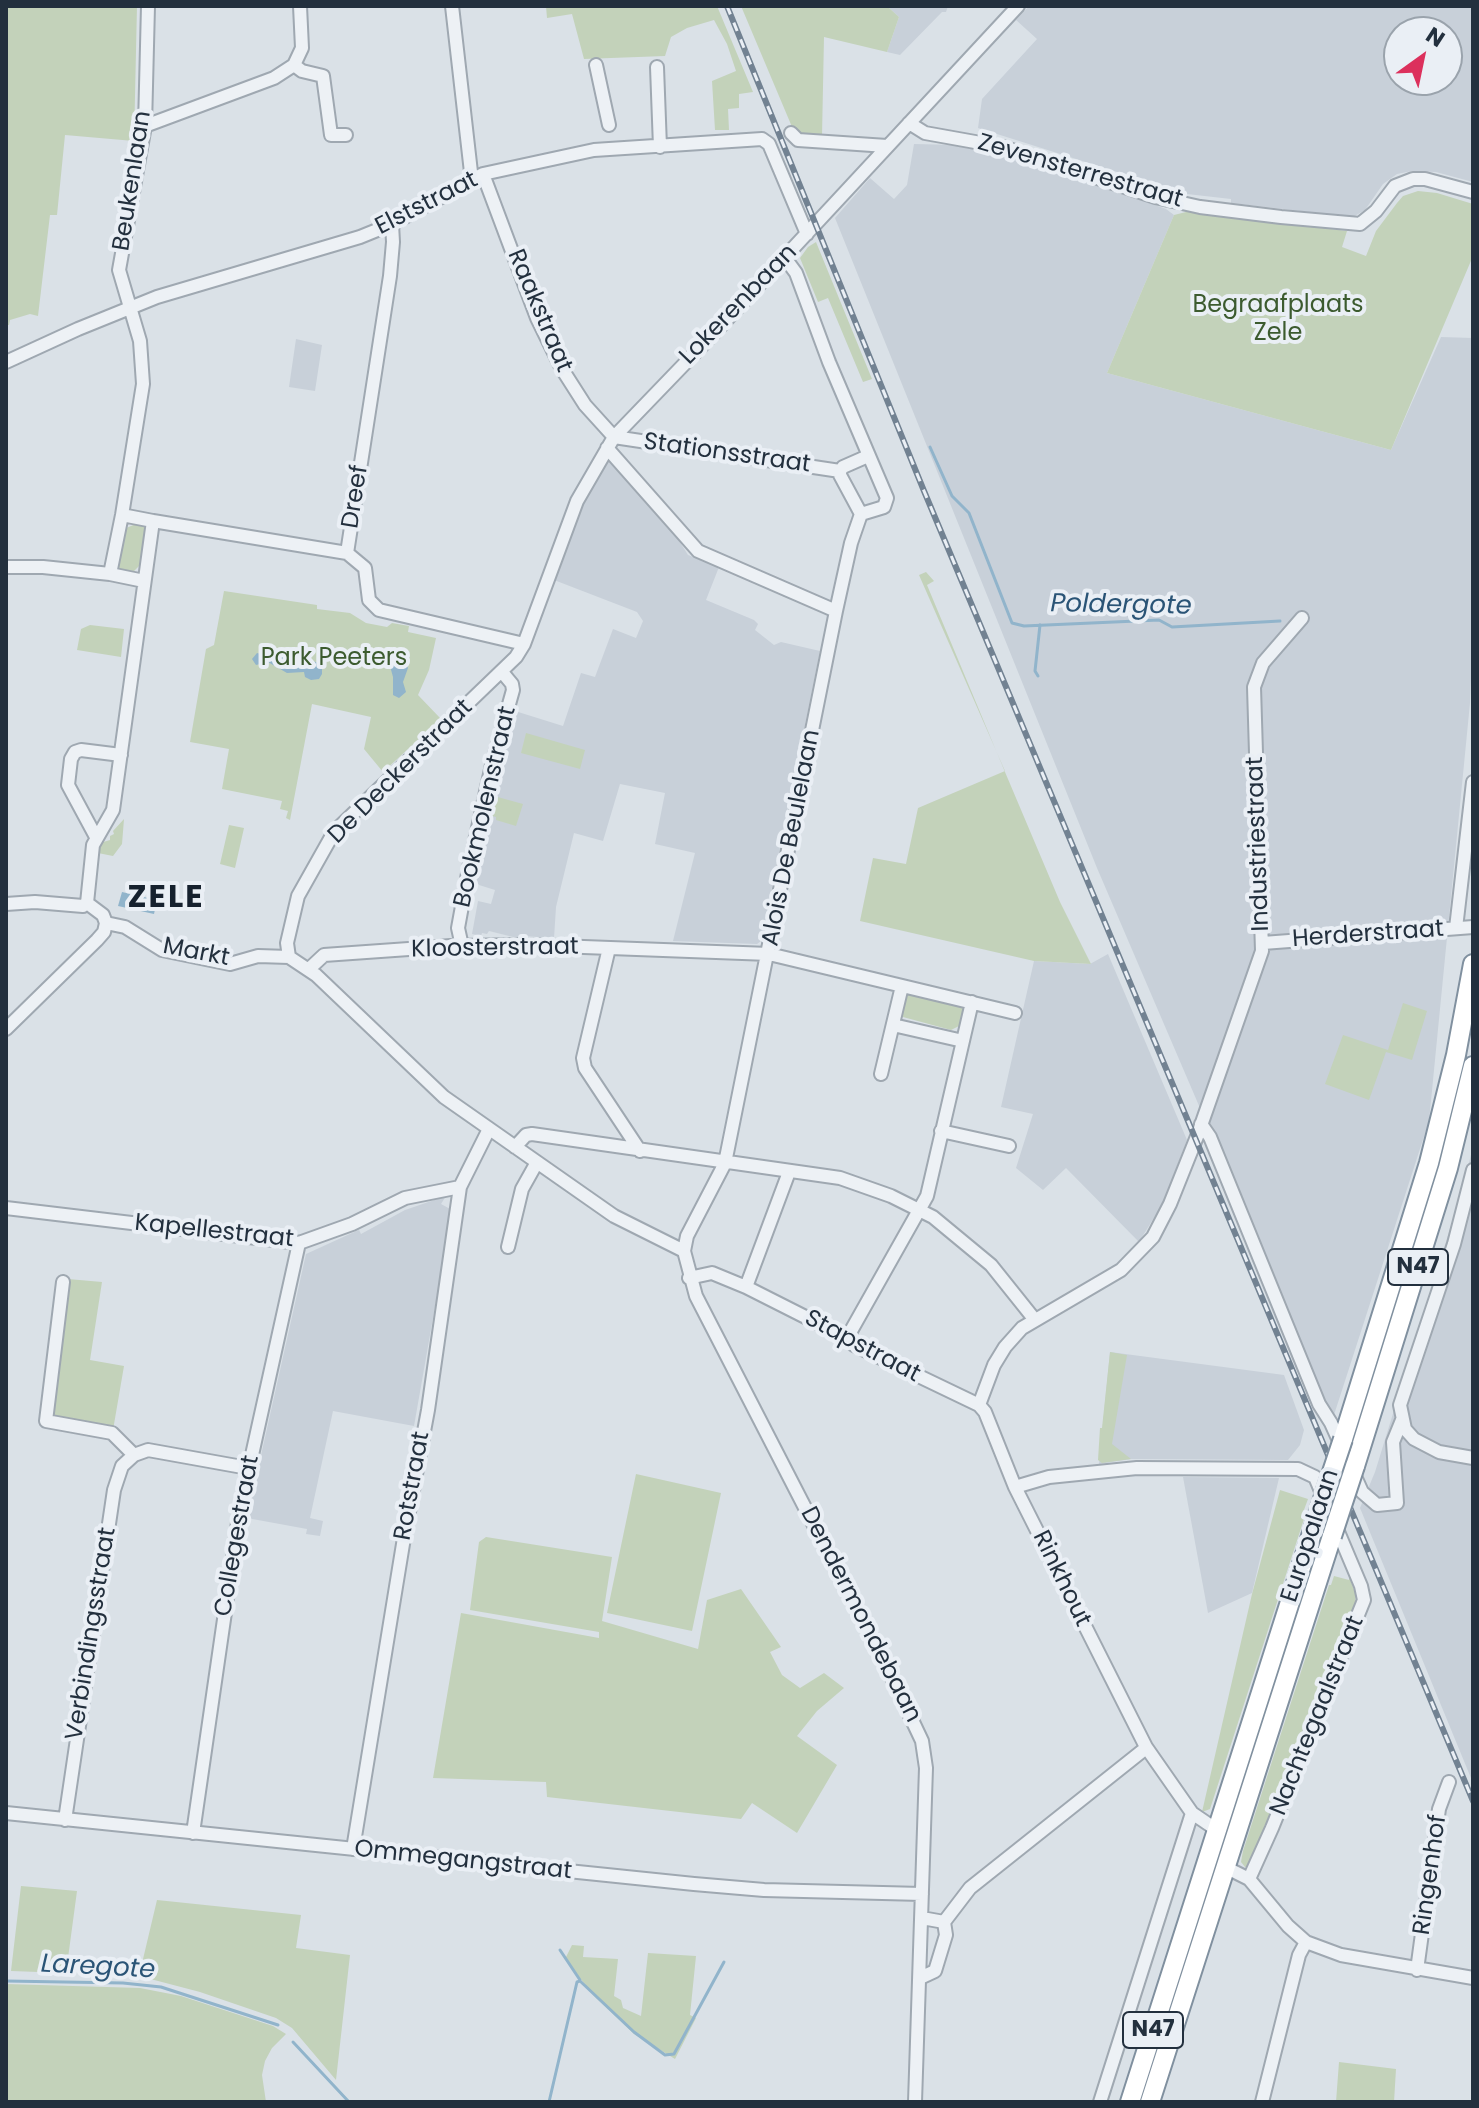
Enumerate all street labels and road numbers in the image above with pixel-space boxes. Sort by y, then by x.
street label: Beukenlaan [108,109,158,253]
street label: Zevensterrestraat [974,129,1186,215]
street label: Elststraat [371,166,483,242]
street label: Lokerenbaan [674,239,804,371]
street label: Raakstraat [500,245,578,377]
street label: Stationsstraat [642,428,812,480]
street label: Dreef [337,463,375,531]
street label: De Deckerstraat [323,694,479,850]
street label: Bookmolenstraat [449,704,523,910]
street label: Alois De Beulelaan [757,727,827,949]
street label: Industriestraat [1242,756,1276,932]
street label: Herderstraat [1291,915,1445,955]
street label: Markt [160,932,232,974]
street label: Kloosterstraat [411,933,579,965]
street label: Kapellestraat [133,1209,295,1255]
road number: N47 [1388,1249,1448,1285]
street label: Stapstraat [799,1305,925,1389]
street label: Rotstraat [389,1429,437,1543]
street label: Collegestraat [210,1453,266,1619]
street label: Europalaan [1276,1466,1346,1606]
street label: Dendermondebaan [793,1503,927,1727]
street label: Verbindingsstraat [61,1525,123,1743]
street label: Rinkhout [1025,1526,1097,1632]
street label: Nachtegaalstraat [1265,1612,1371,1820]
street label: Ringenhof [1408,1813,1454,1937]
street label: Ommegangstraat [353,1835,573,1887]
road number: N47 [1123,2012,1183,2048]

